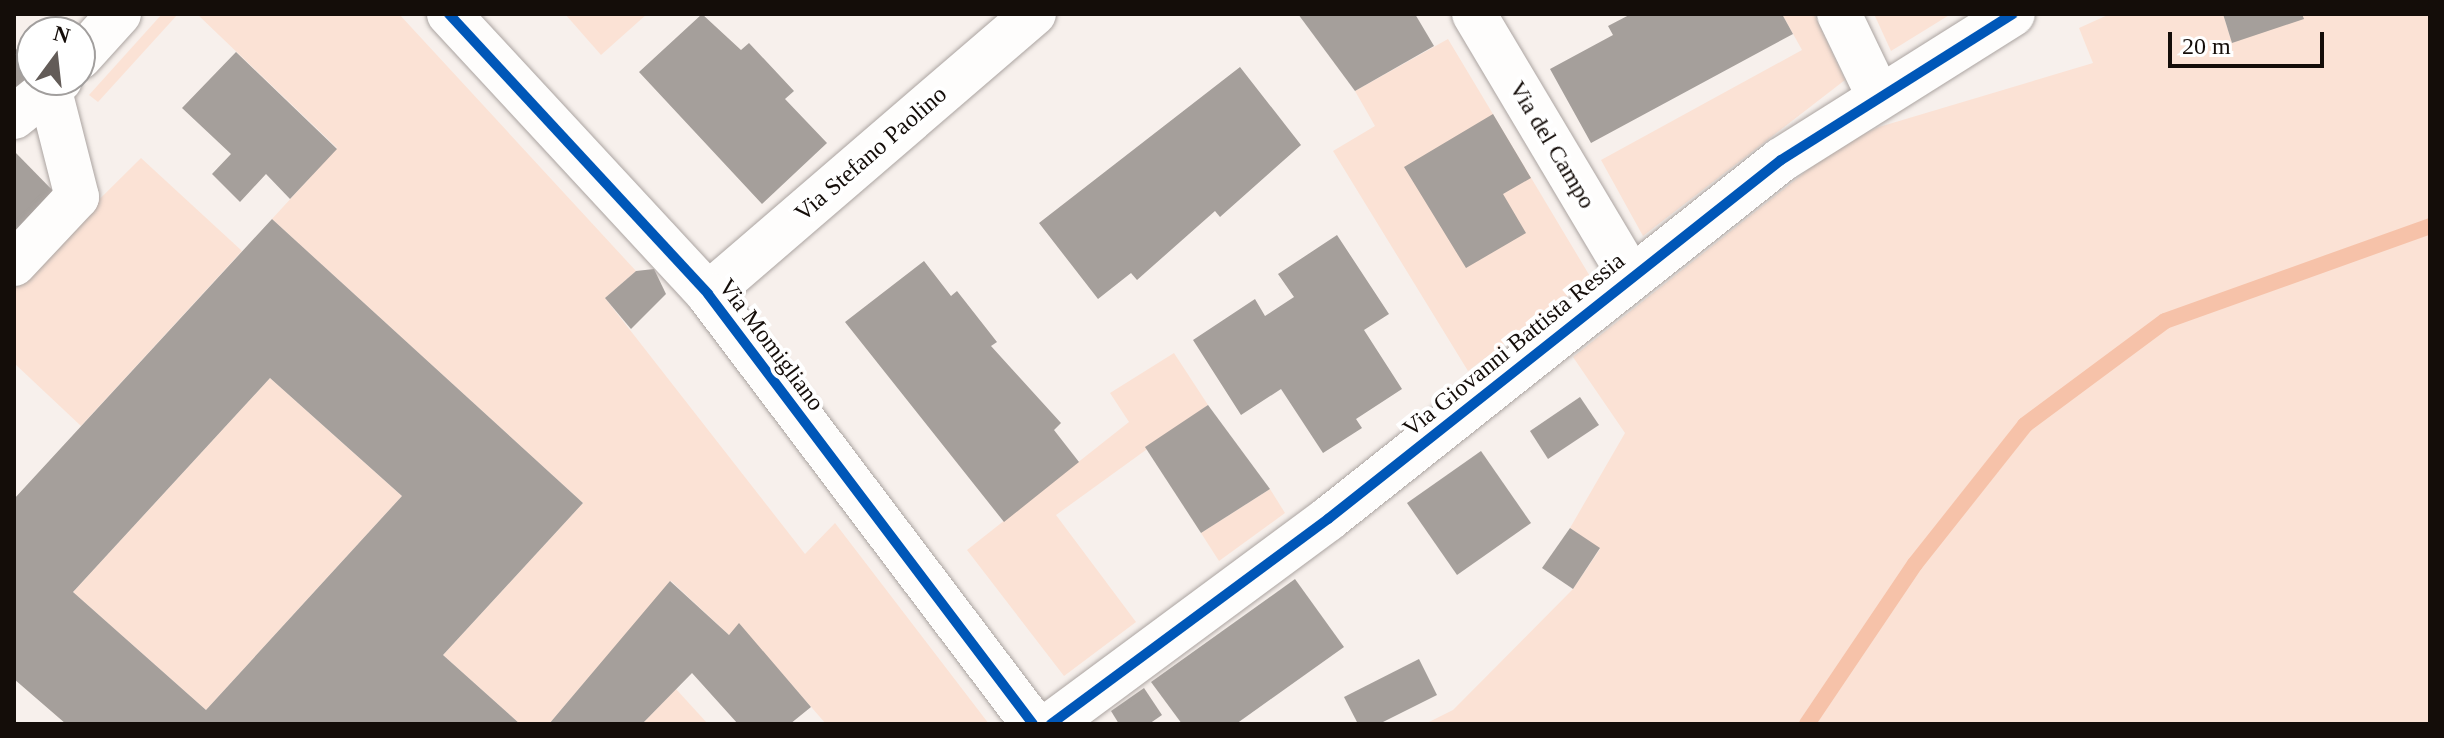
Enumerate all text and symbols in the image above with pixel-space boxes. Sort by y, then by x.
north arrow [16,16,96,96]
scale bar [2172,16,2328,66]
text: N [51,20,73,48]
text: 20 m [2182,33,2231,59]
street label: Via del Campo [1503,76,1601,214]
street label: Via Stefano Paolino [789,80,953,228]
street label: Via Giovanni Battista Ressia [1397,247,1631,443]
street label: Via Momigliano [712,273,830,417]

